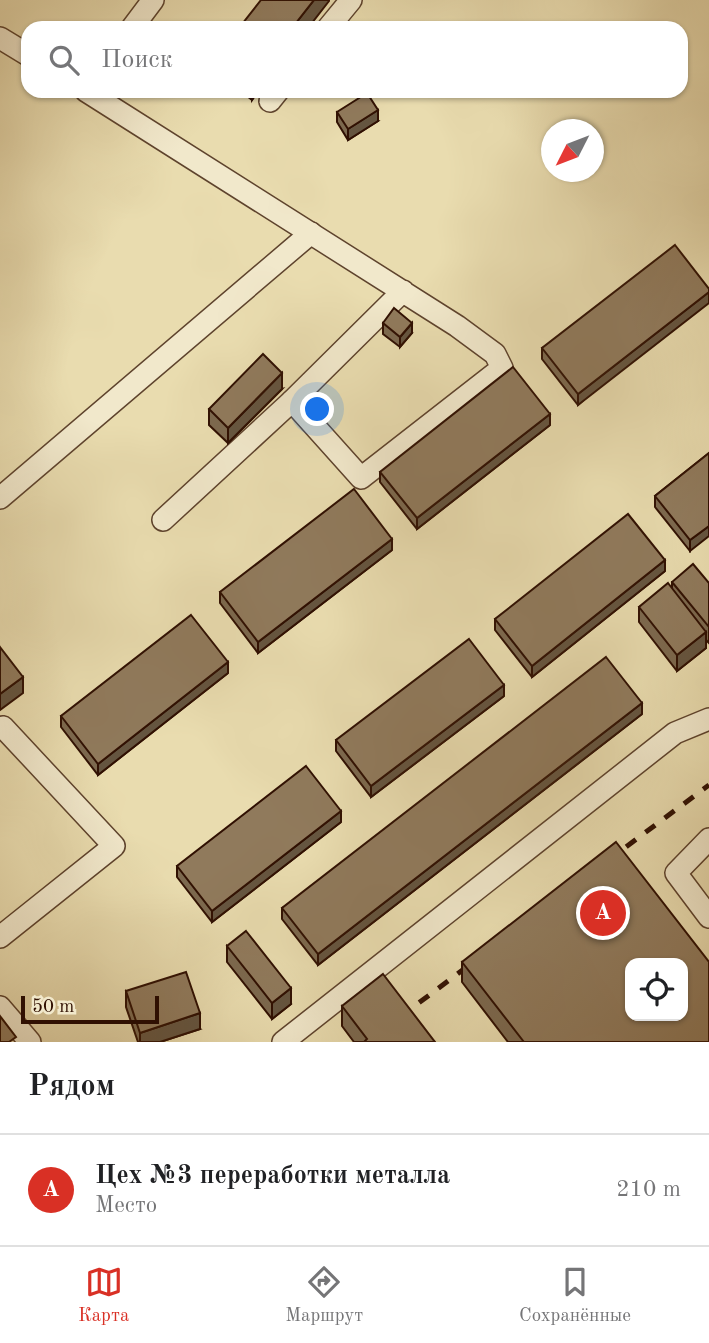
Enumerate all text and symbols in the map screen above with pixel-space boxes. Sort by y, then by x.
search box [21,21,688,98]
icon: search [45,41,83,79]
text: Поиск [101,47,173,73]
north arrow [541,119,604,182]
your location [300,392,334,426]
pin: A [580,887,626,939]
map controls [625,958,688,1021]
button: locate [625,958,688,1021]
scale bar [21,993,159,1025]
text: 50 m [32,998,74,1017]
text: Рядом [28,1072,115,1102]
text: Цех №3 переработки металла [95,1163,450,1189]
text: A [42,1178,60,1201]
text: 210 m [616,1178,681,1201]
text: Место [95,1194,157,1217]
tab: Карта [78,1263,129,1328]
tab: Маршрут [285,1263,363,1328]
tab: Сохранённые [519,1263,631,1328]

